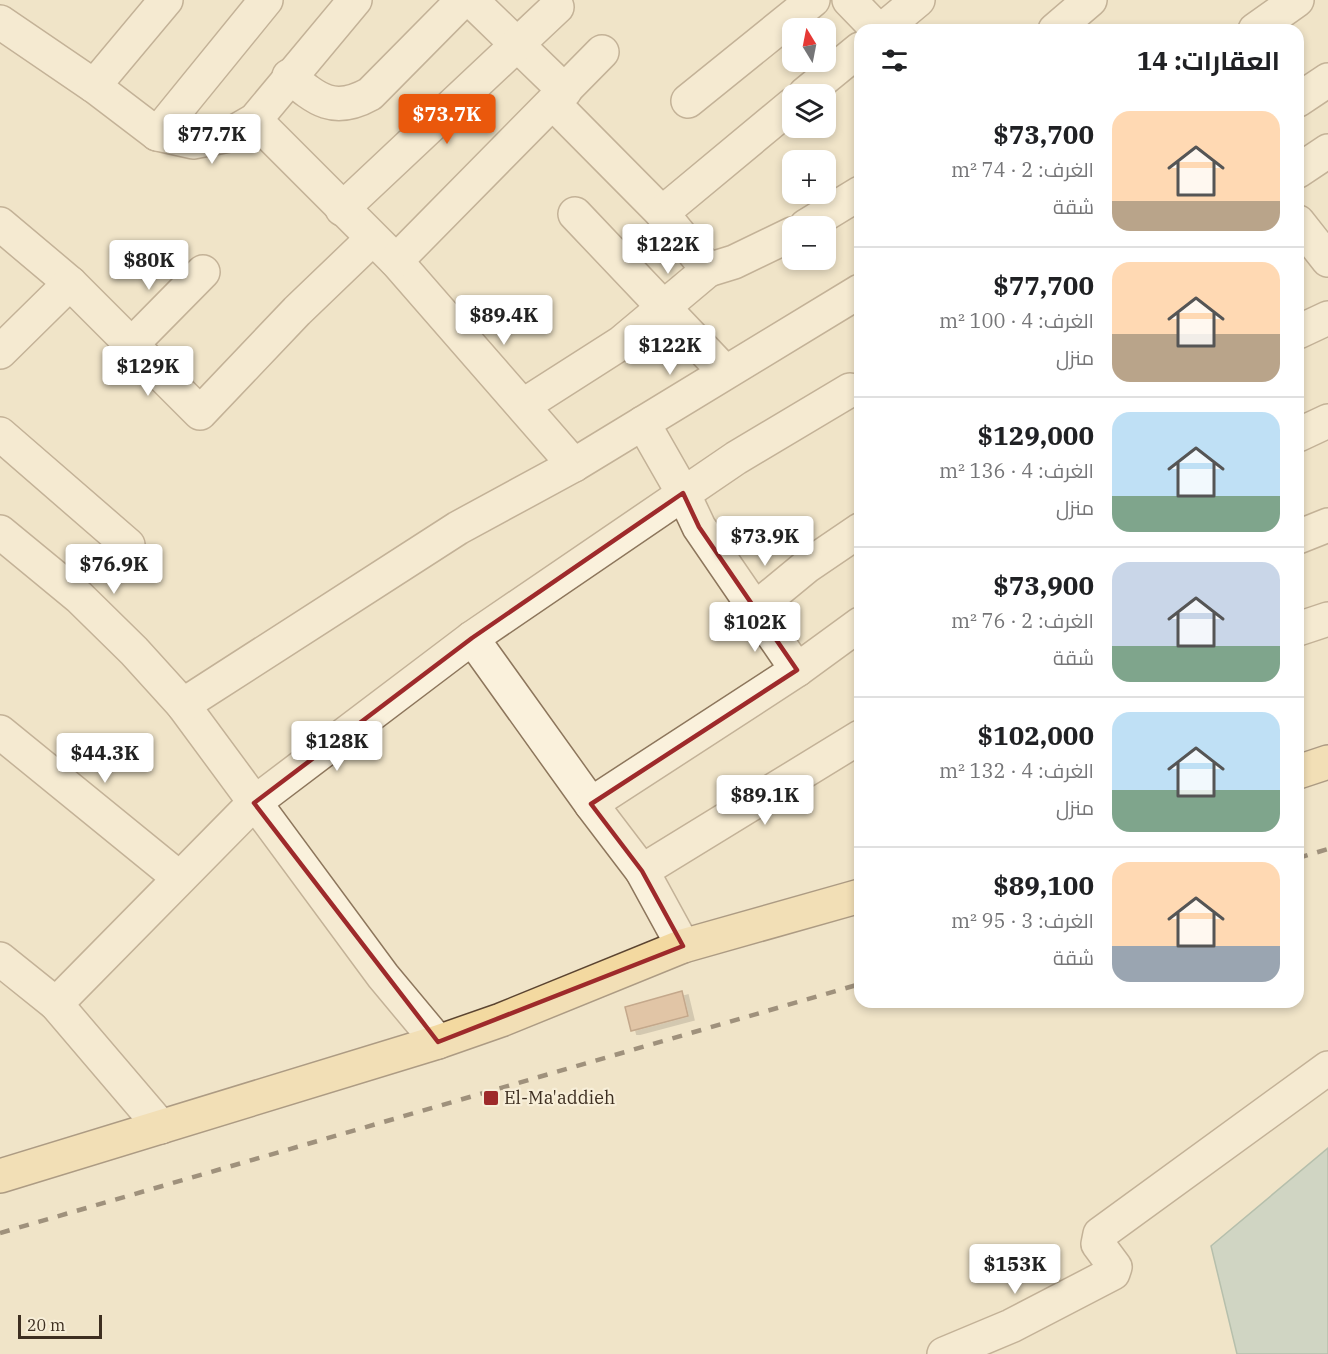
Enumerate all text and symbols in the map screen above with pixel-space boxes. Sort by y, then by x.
north arrow [782,18,836,72]
map controls [782,18,836,270]
text: العقارات: 14 [1137,43,1280,77]
icon: filters [878,44,911,77]
button: layers [782,84,836,138]
pin: $73.7K [398,94,496,145]
text: $73.7K [413,100,481,127]
pin: $77.7K [163,114,261,165]
text: $73,700 [993,117,1094,151]
text: $77.7K [178,120,246,147]
icon: home [1160,135,1232,207]
button: + [782,150,836,204]
text: الغرف: 2 · 74 m² [951,156,1094,183]
text: شقة [1053,193,1094,220]
button: − [782,216,836,270]
pin: $122K [626,224,710,275]
text: $122K [636,230,700,257]
pin: $80K [113,240,185,291]
text: $80K [123,246,175,273]
text: $77,700 [993,268,1094,302]
icon: home [1160,286,1232,358]
pin: $89.4K [455,295,553,346]
text: $89.4K [470,301,538,328]
text: الغرف: 4 · 100 m² [939,307,1094,334]
pin: $122K [628,325,712,376]
text: $122K [638,331,702,358]
text: منزل [1056,344,1094,371]
pin: $129K [106,346,190,397]
text: $129K [116,352,180,379]
text: $129,000 [978,418,1094,452]
icon: home [1160,436,1232,508]
text: الغرف: 4 · 136 m² [939,457,1094,484]
text: منزل [1056,494,1094,521]
pin: $73.9K [716,516,814,567]
text: $73.9K [731,522,799,549]
pin: $76.9K [65,544,163,595]
text: $76.9K [80,550,148,577]
text: $73,900 [993,568,1094,602]
icon: home [1160,586,1232,658]
pin: $102K [713,602,797,653]
text: الغرف: 2 · 76 m² [951,607,1094,634]
text: $102K [723,608,787,635]
text: شقة [1053,644,1094,671]
text: $102,000 [978,718,1094,752]
pin: $128K [295,721,379,772]
text: $128K [305,727,369,754]
pin: $44.3K [56,733,154,784]
icon: home [1160,736,1232,808]
text: $44.3K [71,739,139,766]
text: الغرف: 4 · 132 m² [939,757,1094,784]
pin: $89.1K [716,775,814,826]
text: $89.1K [731,781,799,808]
text: منزل [1056,794,1094,821]
text: $89,100 [993,868,1094,902]
icon: home [1160,886,1232,958]
text: الغرف: 3 · 95 m² [951,907,1094,934]
text: شقة [1053,944,1094,971]
place label: El-Ma'addieh [504,1086,615,1109]
marker: El-Ma'addieh [482,1089,500,1107]
pin: $153K [973,1244,1057,1295]
text: $153K [983,1250,1047,1277]
scale bar [18,1312,102,1340]
text: 20 m [27,1315,65,1335]

